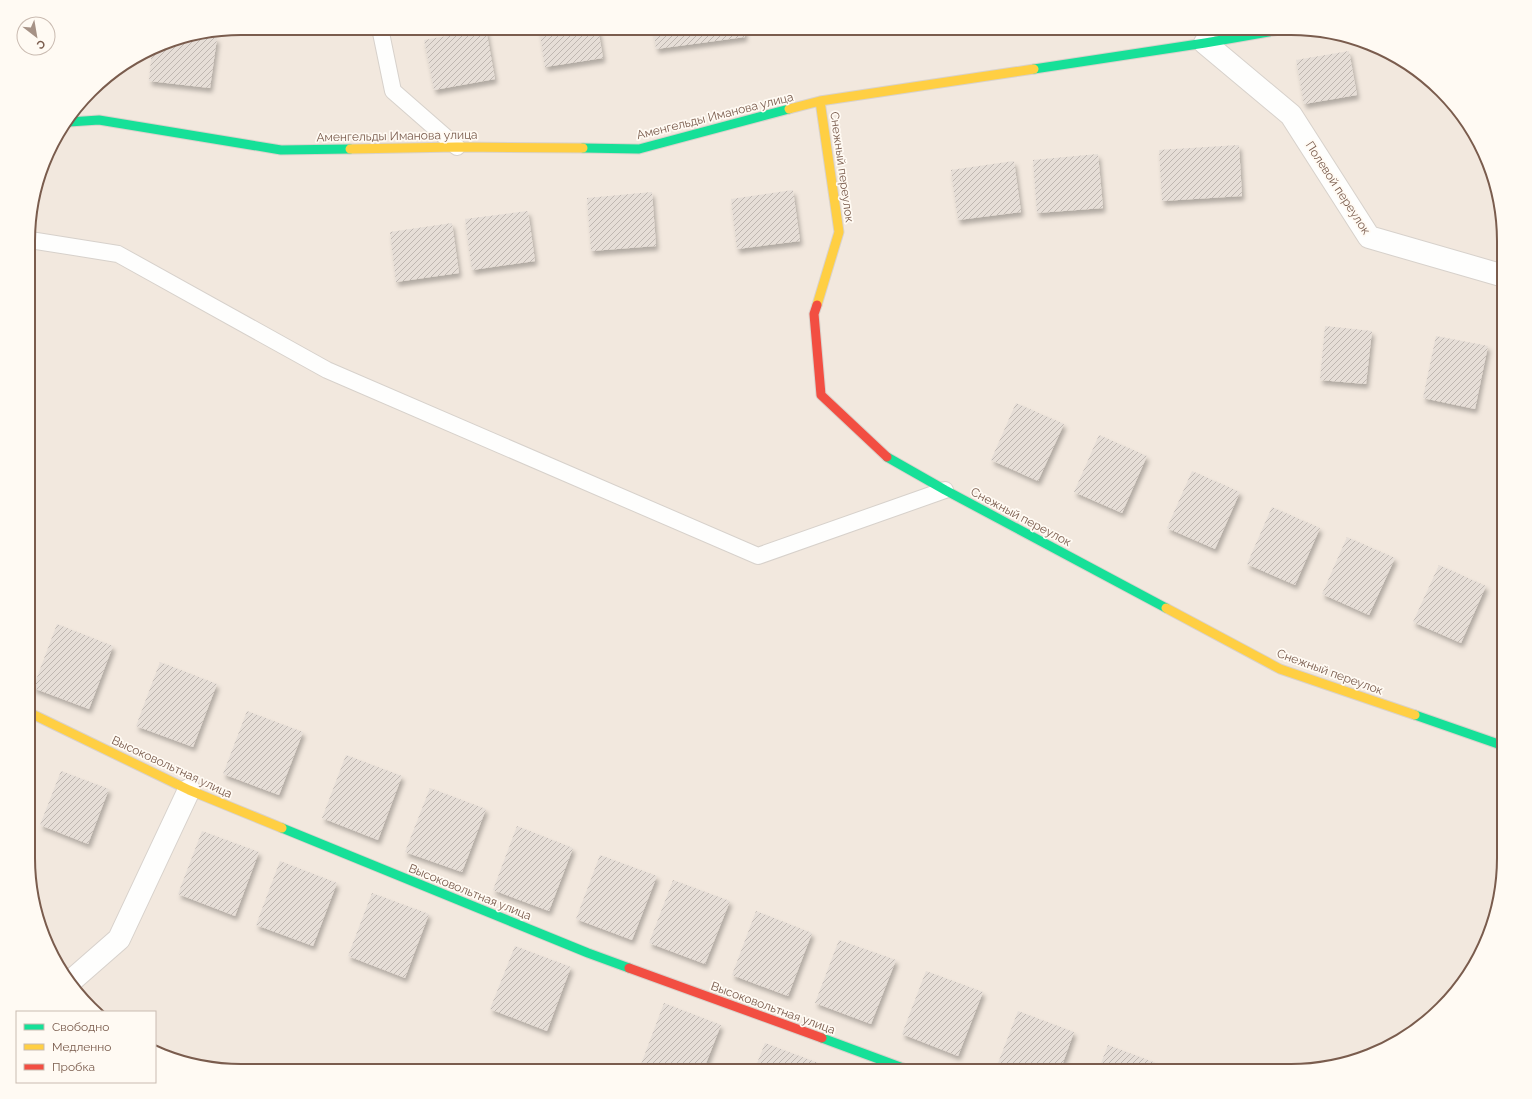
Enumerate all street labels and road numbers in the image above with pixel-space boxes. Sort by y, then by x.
street label: Аменгельды Иманова улица [635,90,795,142]
street label: Снежный переулок [827,111,857,223]
street label: Аменгельды Иманова улица [316,128,478,144]
street label: Полевой переулок [1303,139,1373,237]
street label: Снежный переулок [968,485,1074,549]
street label: Снежный переулок [1275,646,1385,698]
street label: Высоковольтная улица [110,733,234,801]
street label: Высоковольтная улица [407,861,533,923]
street label: Высоковольтная улица [709,979,837,1037]

